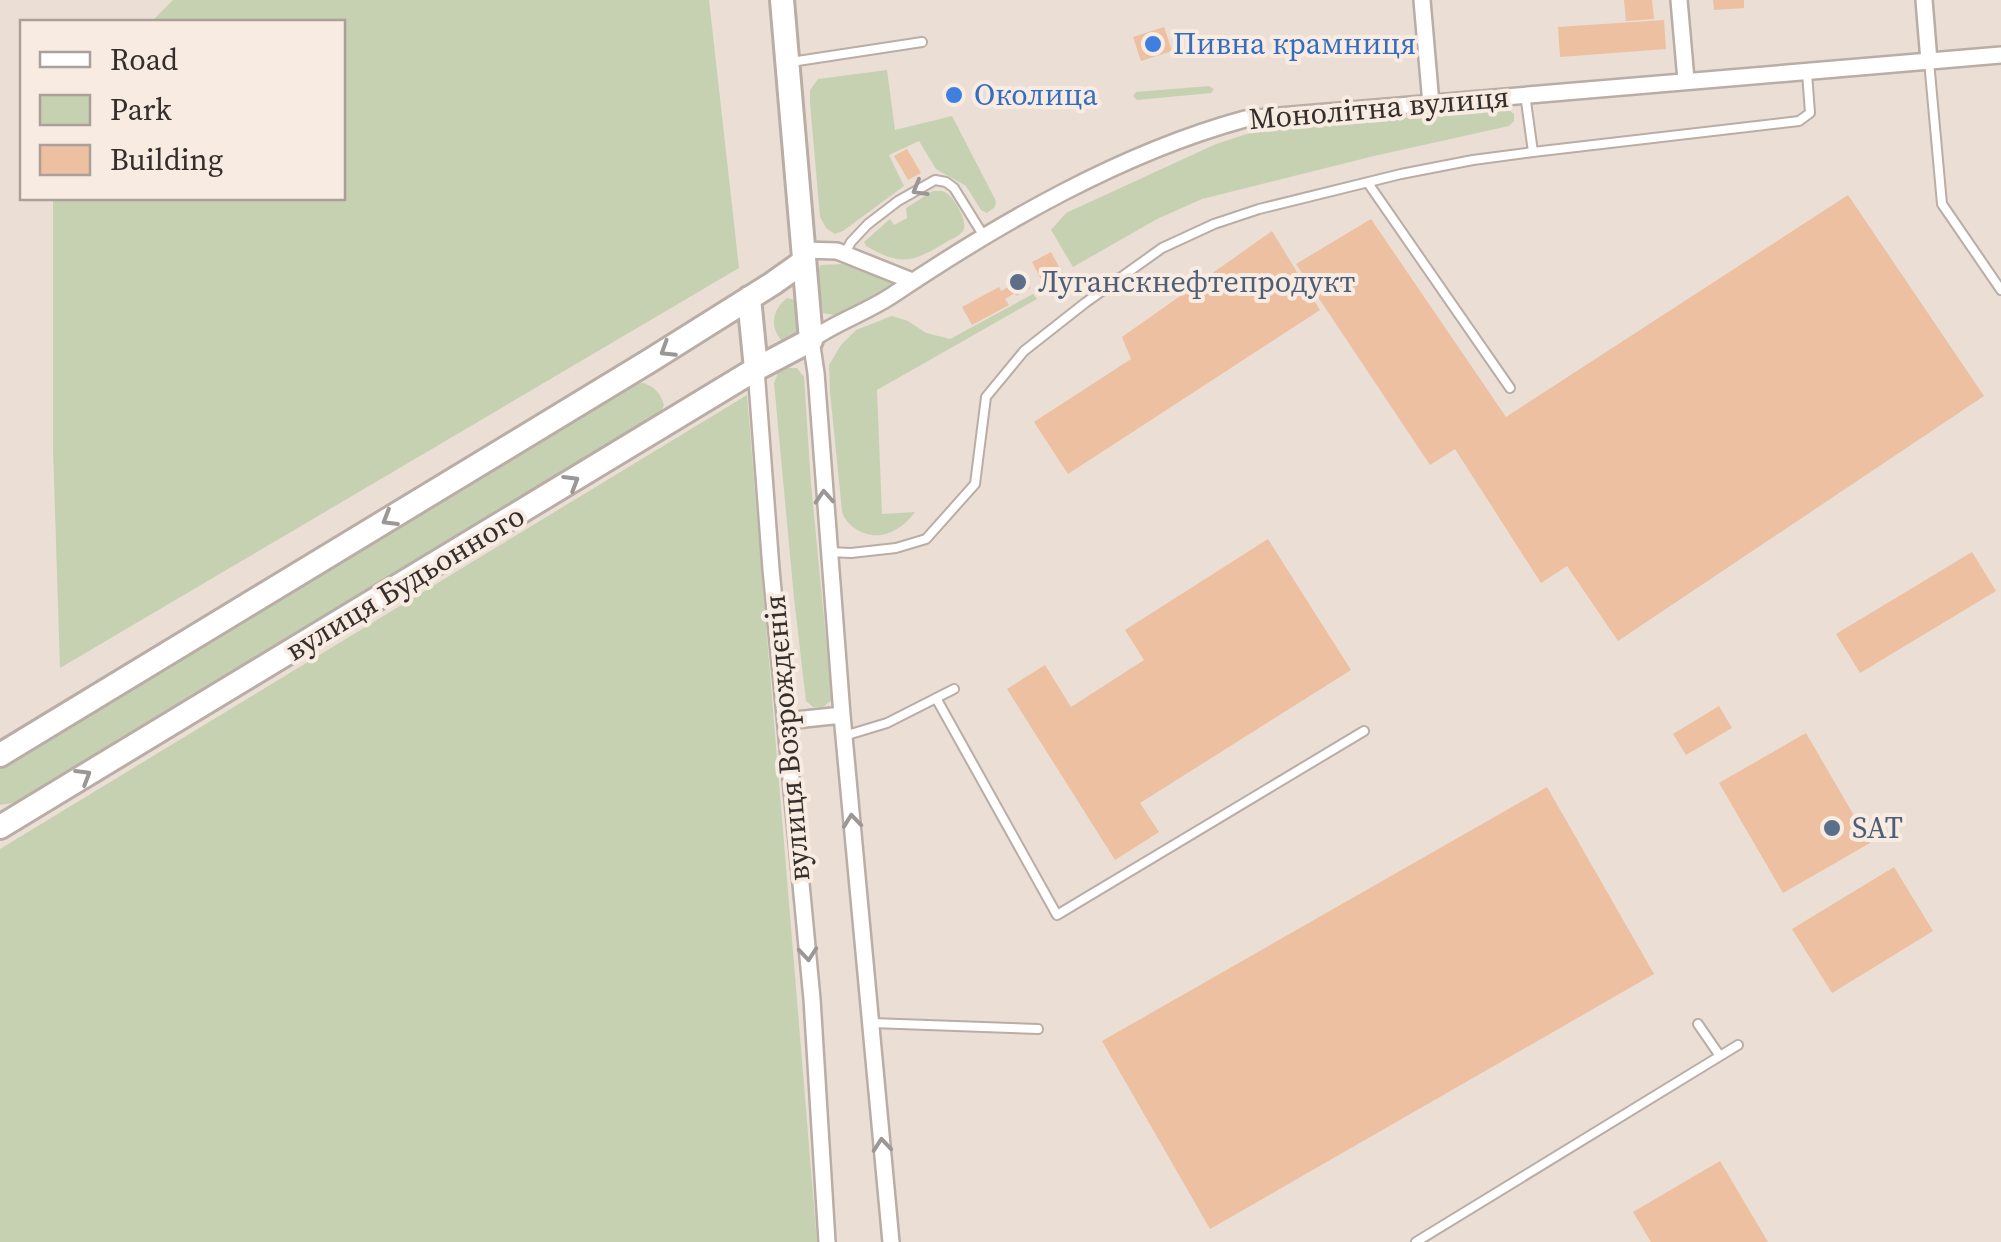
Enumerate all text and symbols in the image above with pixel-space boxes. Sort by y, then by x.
legend [20,20,345,200]
place label: Пивна крамниця [1173,23,1416,64]
marker: Пивна крамниця [1142,33,1164,55]
text: Road [110,39,178,80]
place label: Околица [974,74,1098,115]
street label: Монолітна вулиця [1247,76,1511,139]
marker: Околица [943,84,965,106]
text: Park [110,89,172,130]
text: Building [110,139,223,180]
one-way arrow [912,177,930,196]
place label: Луганскнефтепродукт [1038,261,1355,302]
marker: Луганскнефтепродукт [1007,271,1029,293]
one-way arrow [659,338,677,357]
one-way arrow [561,475,579,494]
one-way arrow [814,489,836,505]
street label: вулиця Будьонного [277,495,532,670]
one-way arrow [382,507,400,526]
street label: вулиця Возрождєнія [754,593,819,883]
one-way arrow [73,769,91,788]
place label: SAT [1852,807,1903,848]
one-way arrow [842,813,863,829]
marker: SAT [1821,817,1843,839]
one-way arrow [796,947,818,963]
one-way arrow [872,1136,894,1152]

